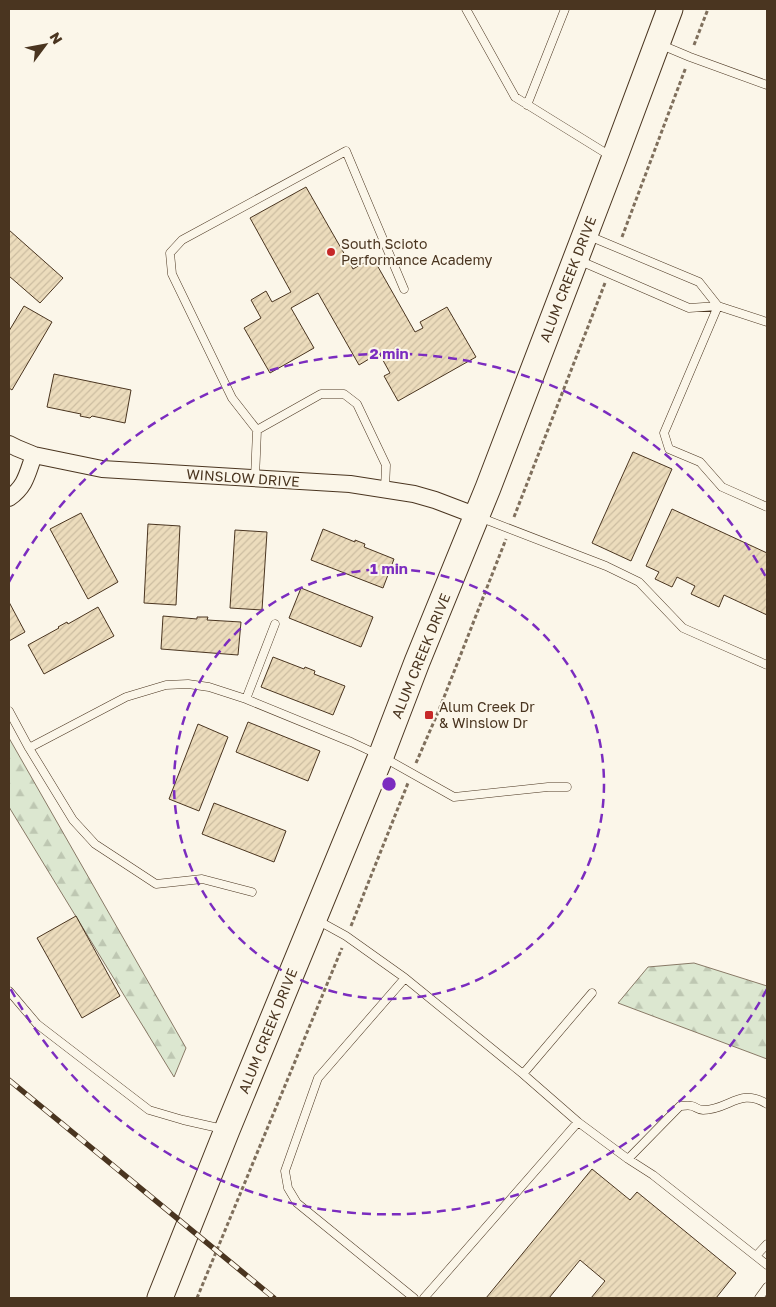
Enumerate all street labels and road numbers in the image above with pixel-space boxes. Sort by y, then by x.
street label: ALUM CREEK DRIVE [536,213,599,344]
street label: WINSLOW DRIVE [186,465,300,490]
street label: ALUM CREEK DRIVE [388,591,453,721]
street label: ALUM CREEK DRIVE [235,966,300,1096]

